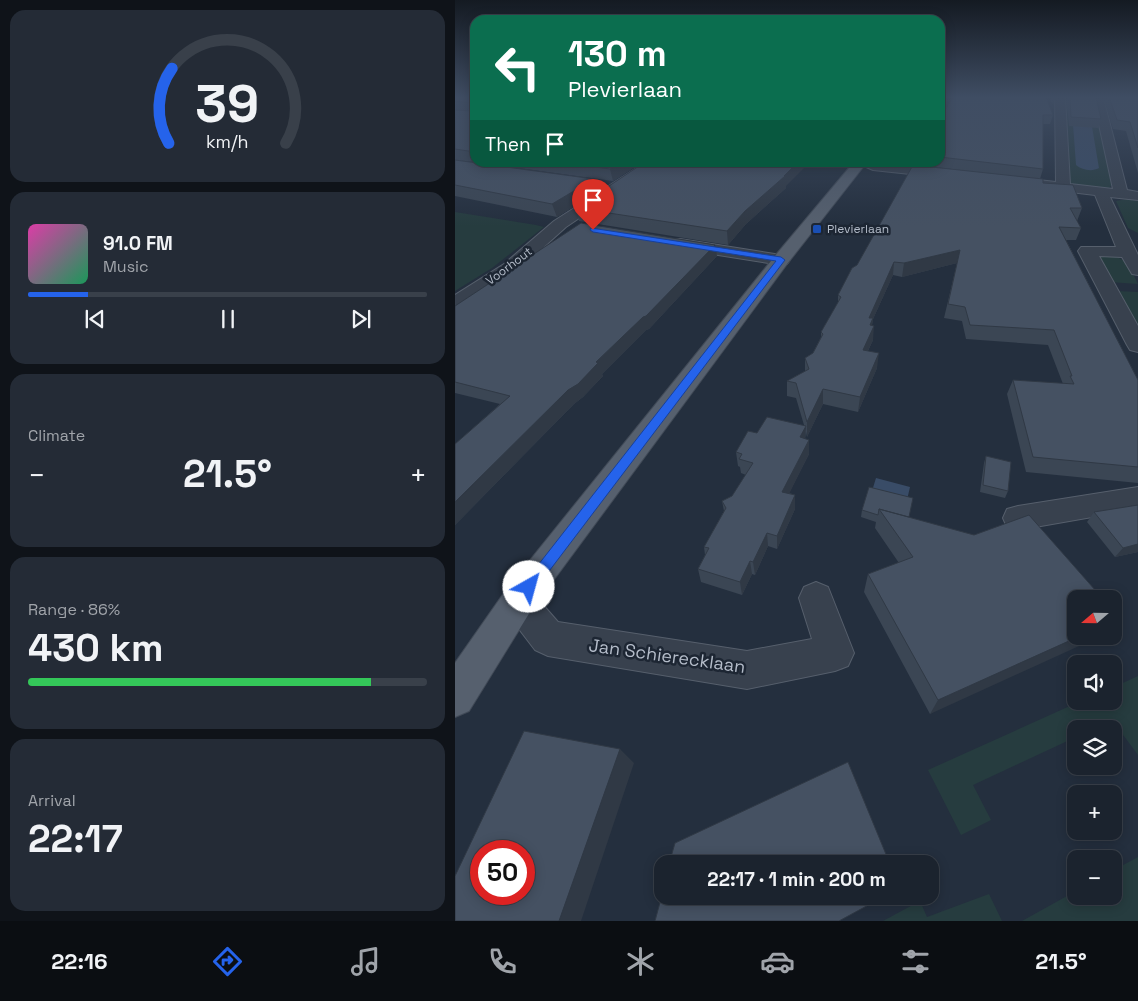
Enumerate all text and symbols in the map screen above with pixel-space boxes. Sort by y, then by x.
text: 130 m [568,32,667,76]
icon: left [485,35,550,100]
text: 39 [196,71,259,137]
text: Plevierlaan [568,75,682,103]
text: km/h [206,130,249,153]
icon: arrive [541,130,569,158]
text: Then [485,132,531,157]
pin [572,179,614,230]
icon: arrive [579,186,607,214]
place label: Plevierlaan [827,221,889,237]
marker: Plevierlaan [811,223,823,235]
text: 91.0 FM [103,231,173,256]
street label: Voorhout [483,243,535,289]
text: Music [103,256,149,277]
icon: previous [81,305,109,333]
icon: pause [214,305,242,333]
icon: next [347,305,375,333]
text: Climate [28,425,85,446]
text: 21.5° [183,450,272,498]
text: − [28,457,45,493]
text: + [410,457,427,493]
position arrow [502,560,554,612]
north arrow [1067,590,1123,645]
map controls [1067,590,1122,905]
text: Range · 86% [28,599,120,620]
text: 430 km [28,624,163,672]
street label: Jan Schierecklaan [587,633,747,678]
button: sound [1067,655,1122,710]
button: layers [1067,720,1122,775]
button: + [1067,785,1122,840]
text: Arrival [28,790,76,811]
text: 22:17 [28,815,123,863]
speed limit sign: 50 [470,840,535,905]
button: − [1067,850,1122,905]
text: 22:17 · 1 min · 200 m [707,867,886,892]
icon: directions [210,944,245,979]
icon: music [348,944,383,979]
icon: phone [485,944,520,979]
icon: climate [623,944,658,979]
icon: car [760,944,795,979]
icon: filters [898,944,933,979]
text: 22:16 [51,947,108,975]
text: 21.5° [1035,947,1087,975]

